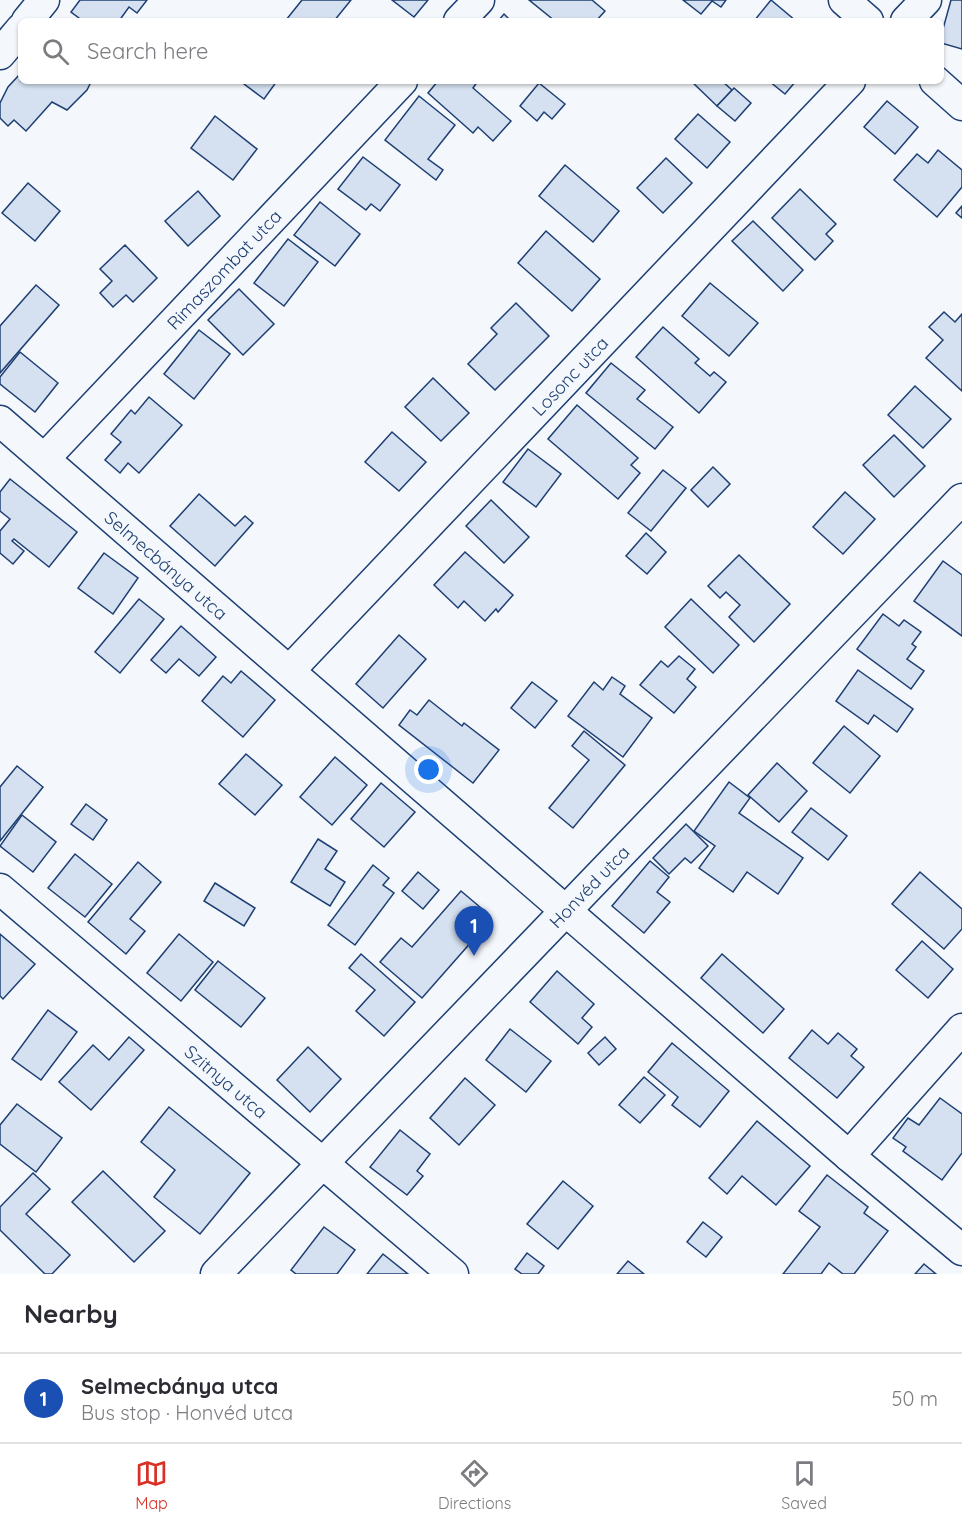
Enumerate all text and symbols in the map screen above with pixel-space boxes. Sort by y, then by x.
search box [18,18,944,84]
icon: search [39,35,72,68]
text: Search here [87,37,208,65]
street label: Rimaszombat utca [161,204,286,334]
street label: Losonc utca [527,331,613,420]
street label: Selmecbánya utca [100,506,232,624]
your location [414,755,443,784]
street label: Honvéd utca [544,840,634,933]
pin: 1 [454,906,494,956]
street label: Szitnya utca [180,1040,272,1123]
text: Nearby [24,1297,118,1330]
text: Selmecbánya utca [81,1372,278,1400]
text: 1 [40,1386,47,1411]
text: 50 m [892,1386,938,1411]
text: Bus stop · Honvéd utca [81,1400,293,1425]
tab: Map [135,1457,168,1513]
tab: Directions [438,1457,511,1513]
tab: Saved [781,1457,827,1513]

